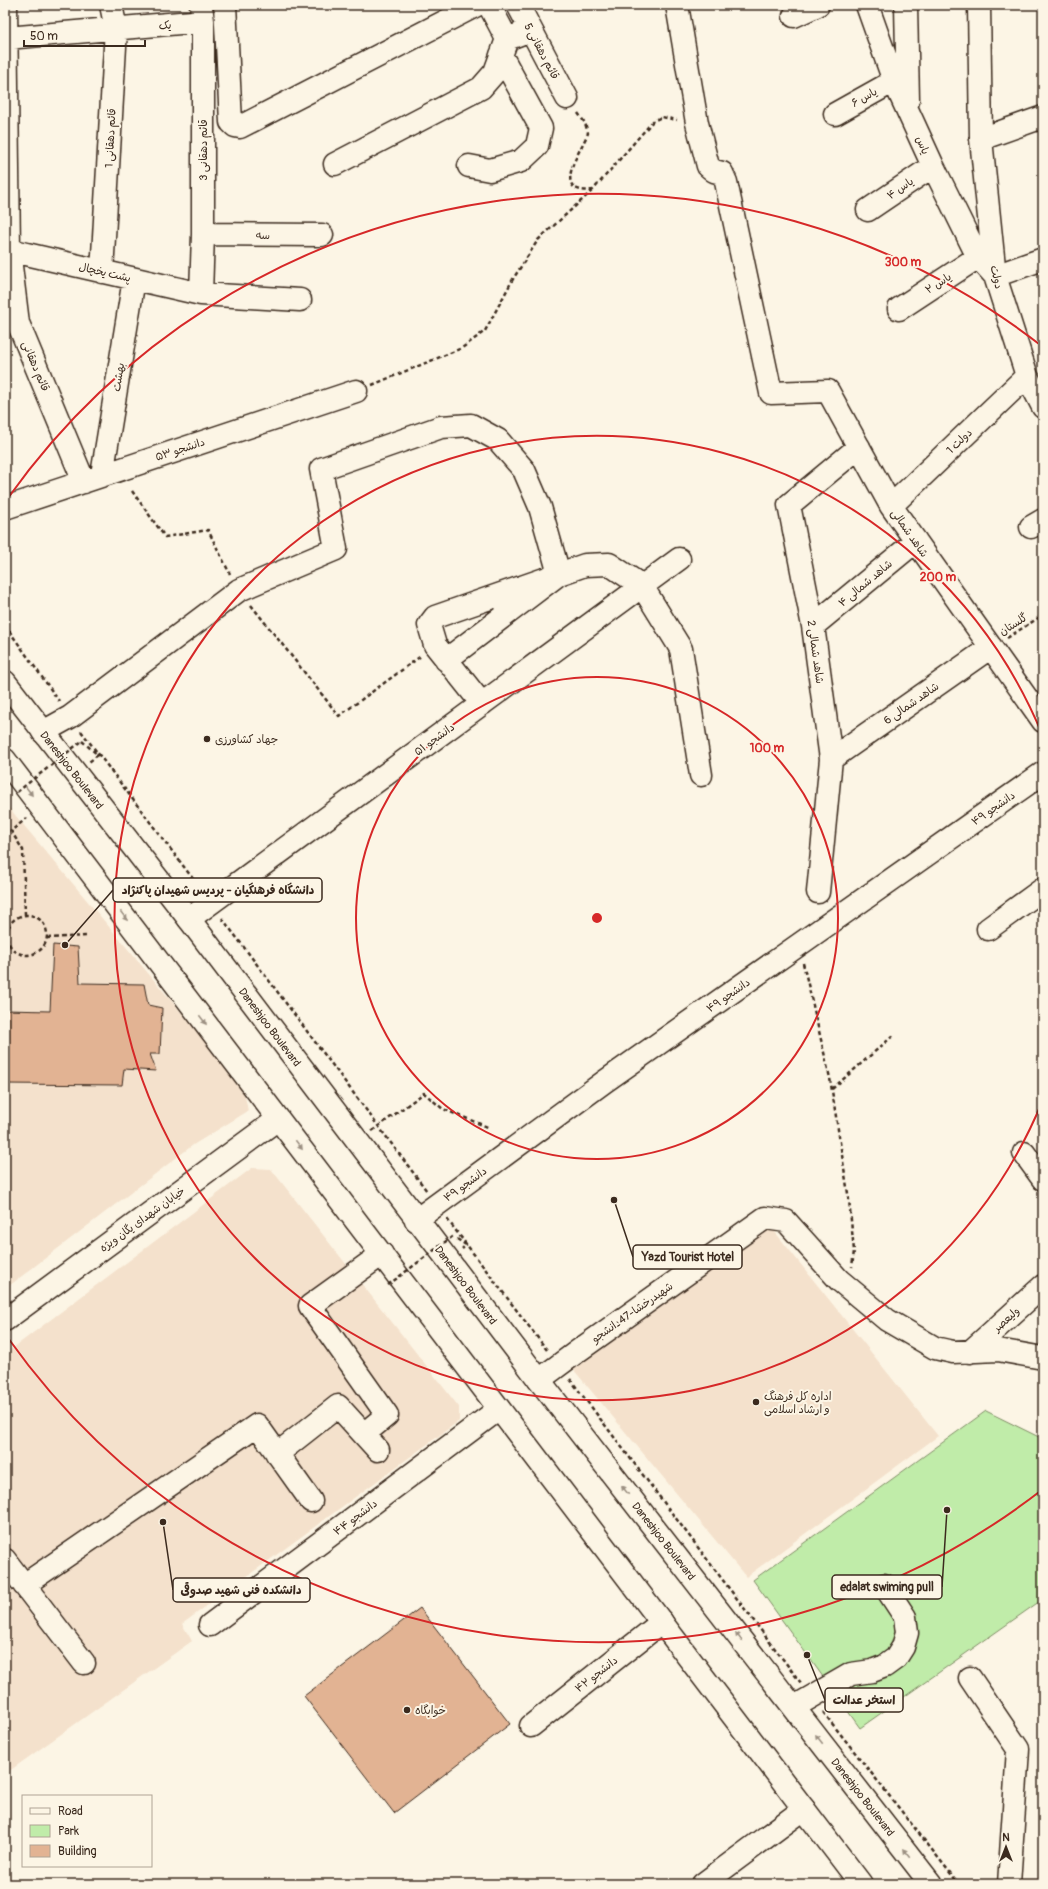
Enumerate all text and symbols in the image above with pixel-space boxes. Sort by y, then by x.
street label: یک [158,18,172,33]
street label: قائم دهقانی 5 [520,21,562,82]
scale bar [24,22,145,48]
text: 50 m [30,29,58,44]
street label: یاس ۶ [849,85,879,110]
street label: قائم دهقانی 1 [102,108,121,168]
street label: قائم دهقانی 3 [197,119,212,181]
street label: یاس [913,134,932,156]
street label: یاس ۴ [885,175,916,202]
street label: سه [256,229,270,242]
text: 300 m [885,255,922,270]
street label: پشت یخچال [78,260,132,285]
street label: دولت [988,264,1005,290]
street label: یاس ۲ [923,270,954,297]
street label: قائم دهقانی [17,339,52,394]
street label: بهشت [110,362,128,393]
street label: دولت 1 [944,426,975,457]
street label: دانشجو ۵۳ [154,435,207,464]
street label: شاهد شمالی [888,507,931,560]
street label: شاهد شمالی ۴ [836,557,896,610]
text: 200 m [920,570,957,585]
street label: گلستان [997,611,1030,638]
street label: شاهد شمالی 2 [804,619,826,685]
street label: شاهد شمالی 6 [881,680,942,728]
street label: دانشجو ۵۱ [412,720,457,758]
street label: Daneshjoo Boulevard [37,729,106,812]
place label: جهاد کشاورزی [215,733,278,746]
marker: جهاد کشاورزی [202,734,212,744]
text: 100 m [750,741,785,756]
one-way arrow [24,785,33,796]
street label: دانشجو ۴۹ [969,789,1018,828]
callout: دانشگاه فرهنگیان - پردیس شهیدان پاکنژاد [113,878,322,902]
text: دانشگاه فرهنگیان - پردیس شهیدان پاکنژاد [122,882,315,898]
one-way arrow [120,911,129,922]
centre of rings [590,911,604,925]
street label: دانشجو ۴۹ [704,976,753,1015]
street label: Daneshjoo Boulevard [236,985,303,1069]
one-way arrow [199,1014,207,1025]
one-way arrow [294,1140,303,1151]
street label: دانشجو ۴۹ [441,1164,489,1204]
street label: خیابان شهدای یگان ویژه [97,1184,188,1255]
street label: Daneshjoo Boulevard [432,1243,499,1327]
callout: Yazd Tourist Hotel [633,1245,742,1269]
text: Yazd Tourist Hotel [641,1250,734,1265]
street label: شهیدرخشا-47دانشجو [588,1279,676,1346]
street label: ولیعصر [990,1304,1022,1335]
place label: اداره کل فرهنگ و ارشاد اسلامی [764,1390,832,1417]
marker: اداره کل فرهنگ و ارشاد اسلامی [751,1397,761,1407]
one-way arrow [620,1485,629,1496]
street label: دانشجو ۴۴ [331,1497,380,1538]
street label: Daneshjoo Boulevard [629,1500,698,1583]
callout: edalat swiming pull [832,1575,942,1599]
callout: دانشکده فنی شهید صدوقی [173,1578,310,1602]
text: edalat swiming pull [839,1580,934,1595]
text: دانشکده فنی شهید صدوقی [181,1582,302,1598]
one-way arrow [734,1631,743,1642]
street label: دانشجو ۴۲ [572,1654,620,1695]
callout: استخر عدالت [825,1688,903,1712]
text: استخر عدالت [833,1693,895,1708]
place label: خوابگاه [415,1704,446,1718]
marker: خوابگاه [402,1705,412,1715]
one-way arrow [814,1734,823,1745]
street label: Daneshjoo Boulevard [828,1756,897,1839]
legend [22,1795,152,1867]
text: Road [58,1804,83,1819]
text: Park [58,1824,79,1839]
north arrow [986,1827,1026,1867]
text: N [1002,1831,1010,1844]
text: Building [58,1844,97,1859]
one-way arrow [903,1848,911,1859]

